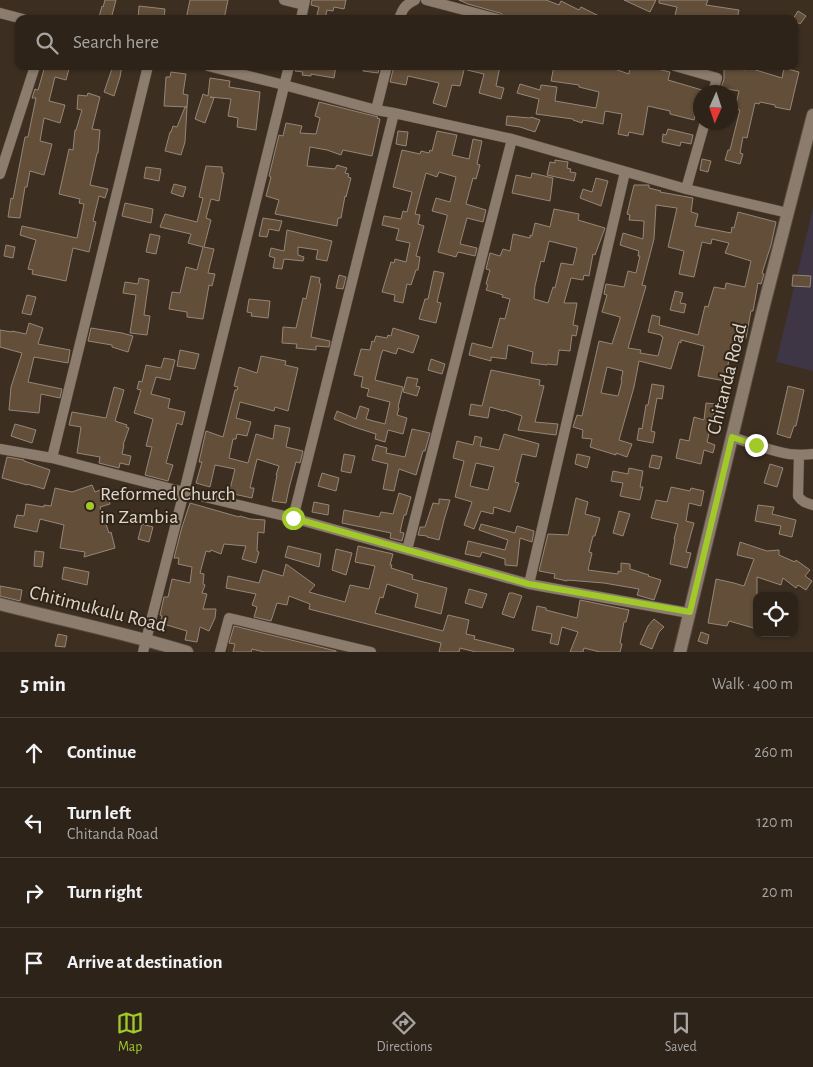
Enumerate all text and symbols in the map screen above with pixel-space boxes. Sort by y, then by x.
search box [15,15,798,70]
icon: search [33,29,61,57]
text: Search here [73,33,159,52]
north arrow [693,85,738,130]
street label: Chitanda Road [703,321,751,437]
route end [745,434,768,457]
place label: Reformed Church in Zambia [100,484,236,527]
marker: Reformed Church in Zambia [84,500,96,512]
route start [282,507,305,530]
street label: Chitimukulu Road [27,582,169,636]
map controls [753,592,798,637]
button: locate [753,592,798,637]
text: 5 min [20,674,66,695]
text: Walk · 400 m [712,676,793,692]
icon: ahead [20,739,48,767]
text: Continue [67,743,136,762]
text: 260 m [754,744,793,760]
text: Turn left [67,804,131,823]
icon: left [20,809,48,837]
text: 120 m [756,814,793,830]
text: Chitanda Road [67,826,158,842]
icon: right [20,879,48,907]
text: Turn right [67,883,142,902]
text: 20 m [762,884,793,900]
icon: arrive [20,949,48,977]
text: Arrive at destination [67,953,223,972]
tab: Map [116,1009,144,1056]
tab: Directions [377,1009,432,1056]
tab: Saved [665,1009,697,1056]

